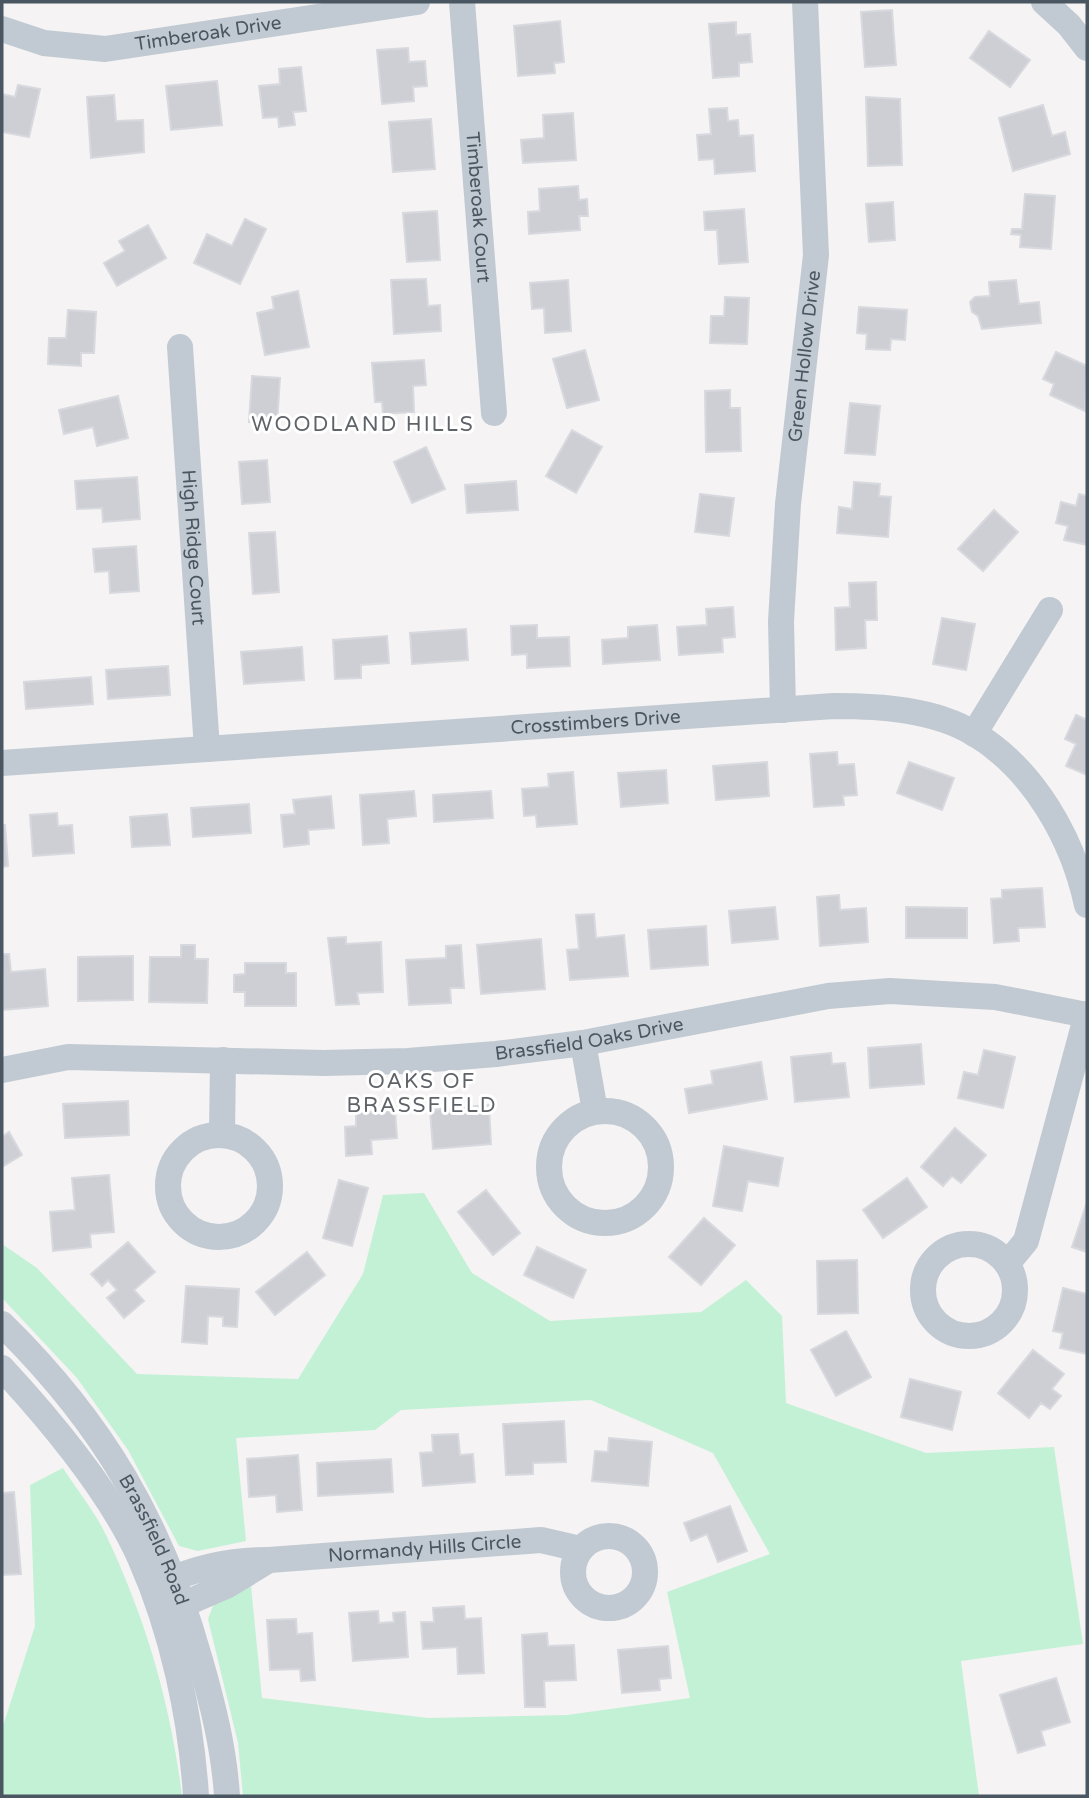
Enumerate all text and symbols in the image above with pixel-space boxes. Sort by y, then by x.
street label: Timberoak Drive [134,12,283,55]
street label: Timberoak Court [461,131,495,284]
street label: Green Hollow Drive [784,269,825,443]
district label: WOODLAND HILLS [251,412,475,437]
street label: High Ridge Court [177,469,210,626]
street label: Crosstimbers Drive [510,706,681,739]
street label: Brassfield Oaks Drive [494,1013,685,1065]
district label: OAKS OF BRASSFIELD [346,1069,498,1118]
street label: Brassfield Road [114,1471,193,1608]
street label: Normandy Hills Circle [327,1530,522,1567]

